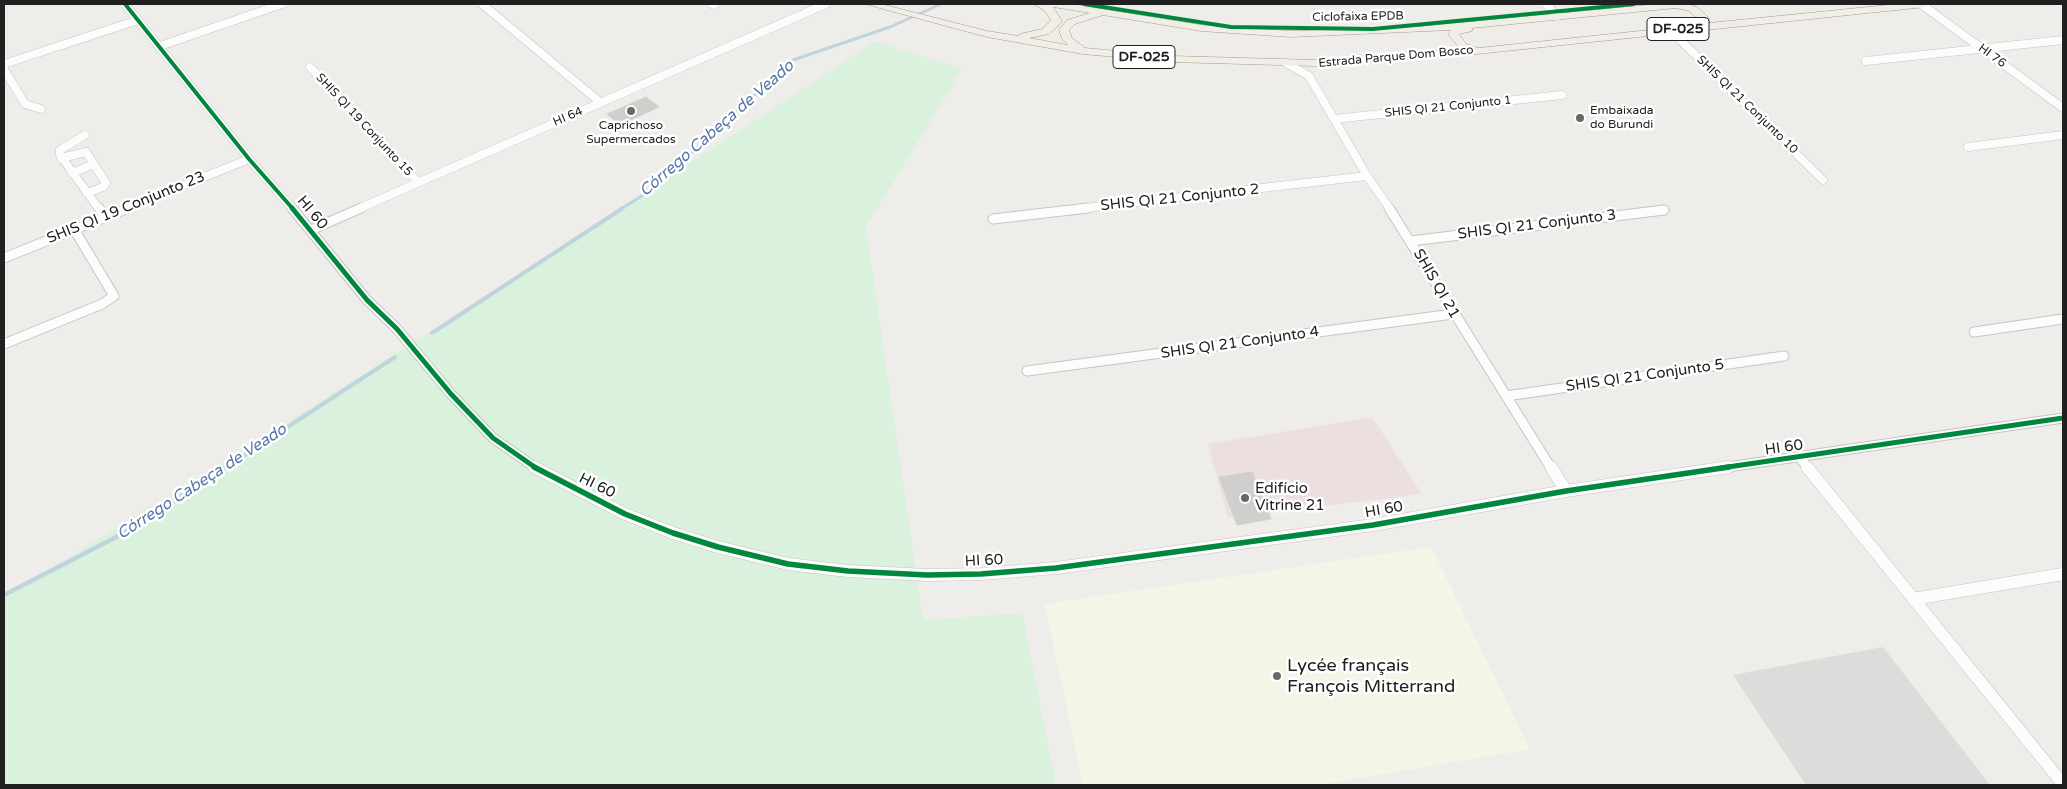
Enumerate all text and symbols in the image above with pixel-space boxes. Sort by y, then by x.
street label: Ciclofaixa EPDB [1312,9,1404,25]
road number: DF-025 [1647,18,1709,40]
street label: HI 76 [1975,41,2009,71]
street label: Estrada Parque Dom Bosco [1318,43,1474,71]
road number: DF-025 [1113,46,1175,68]
street label: SHIS QI 21 Conjunto 10 [1693,53,1801,157]
water label: Córrego Cabeça de Veado [636,57,798,201]
street label: SHIS QI 19 Conjunto 15 [313,71,415,179]
street label: SHIS QI 21 Conjunto 1 [1384,93,1512,121]
street label: HI 64 [551,104,585,130]
place label: Embaixada do Burundi [1590,104,1653,132]
marker: Caprichoso Supermercados [625,105,637,117]
marker: Embaixada do Burundi [1574,112,1586,124]
place label: Caprichoso Supermercados [586,119,676,147]
street label: SHIS QI 19 Conjunto 23 [44,168,208,248]
street label: SHIS QI 21 Conjunto 2 [1100,181,1260,215]
street label: HI 60 [293,193,331,233]
street label: SHIS QI 21 Conjunto 3 [1457,206,1617,244]
street label: SHIS QI 21 [1409,246,1463,322]
street label: SHIS QI 21 Conjunto 4 [1160,323,1320,363]
street label: SHIS QI 21 Conjunto 5 [1565,356,1725,396]
water label: Córrego Cabeça de Veado [114,420,290,544]
street label: HI 60 [1764,436,1804,460]
street label: HI 60 [576,470,618,502]
place label: Edifício Vitrine 21 [1255,480,1325,515]
marker: Edifício Vitrine 21 [1239,492,1251,504]
street label: HI 60 [1364,498,1404,522]
street label: HI 60 [964,551,1004,571]
place label: Lycée français François Mitterrand [1287,655,1455,698]
marker: Lycée français François Mitterrand [1271,670,1283,682]

